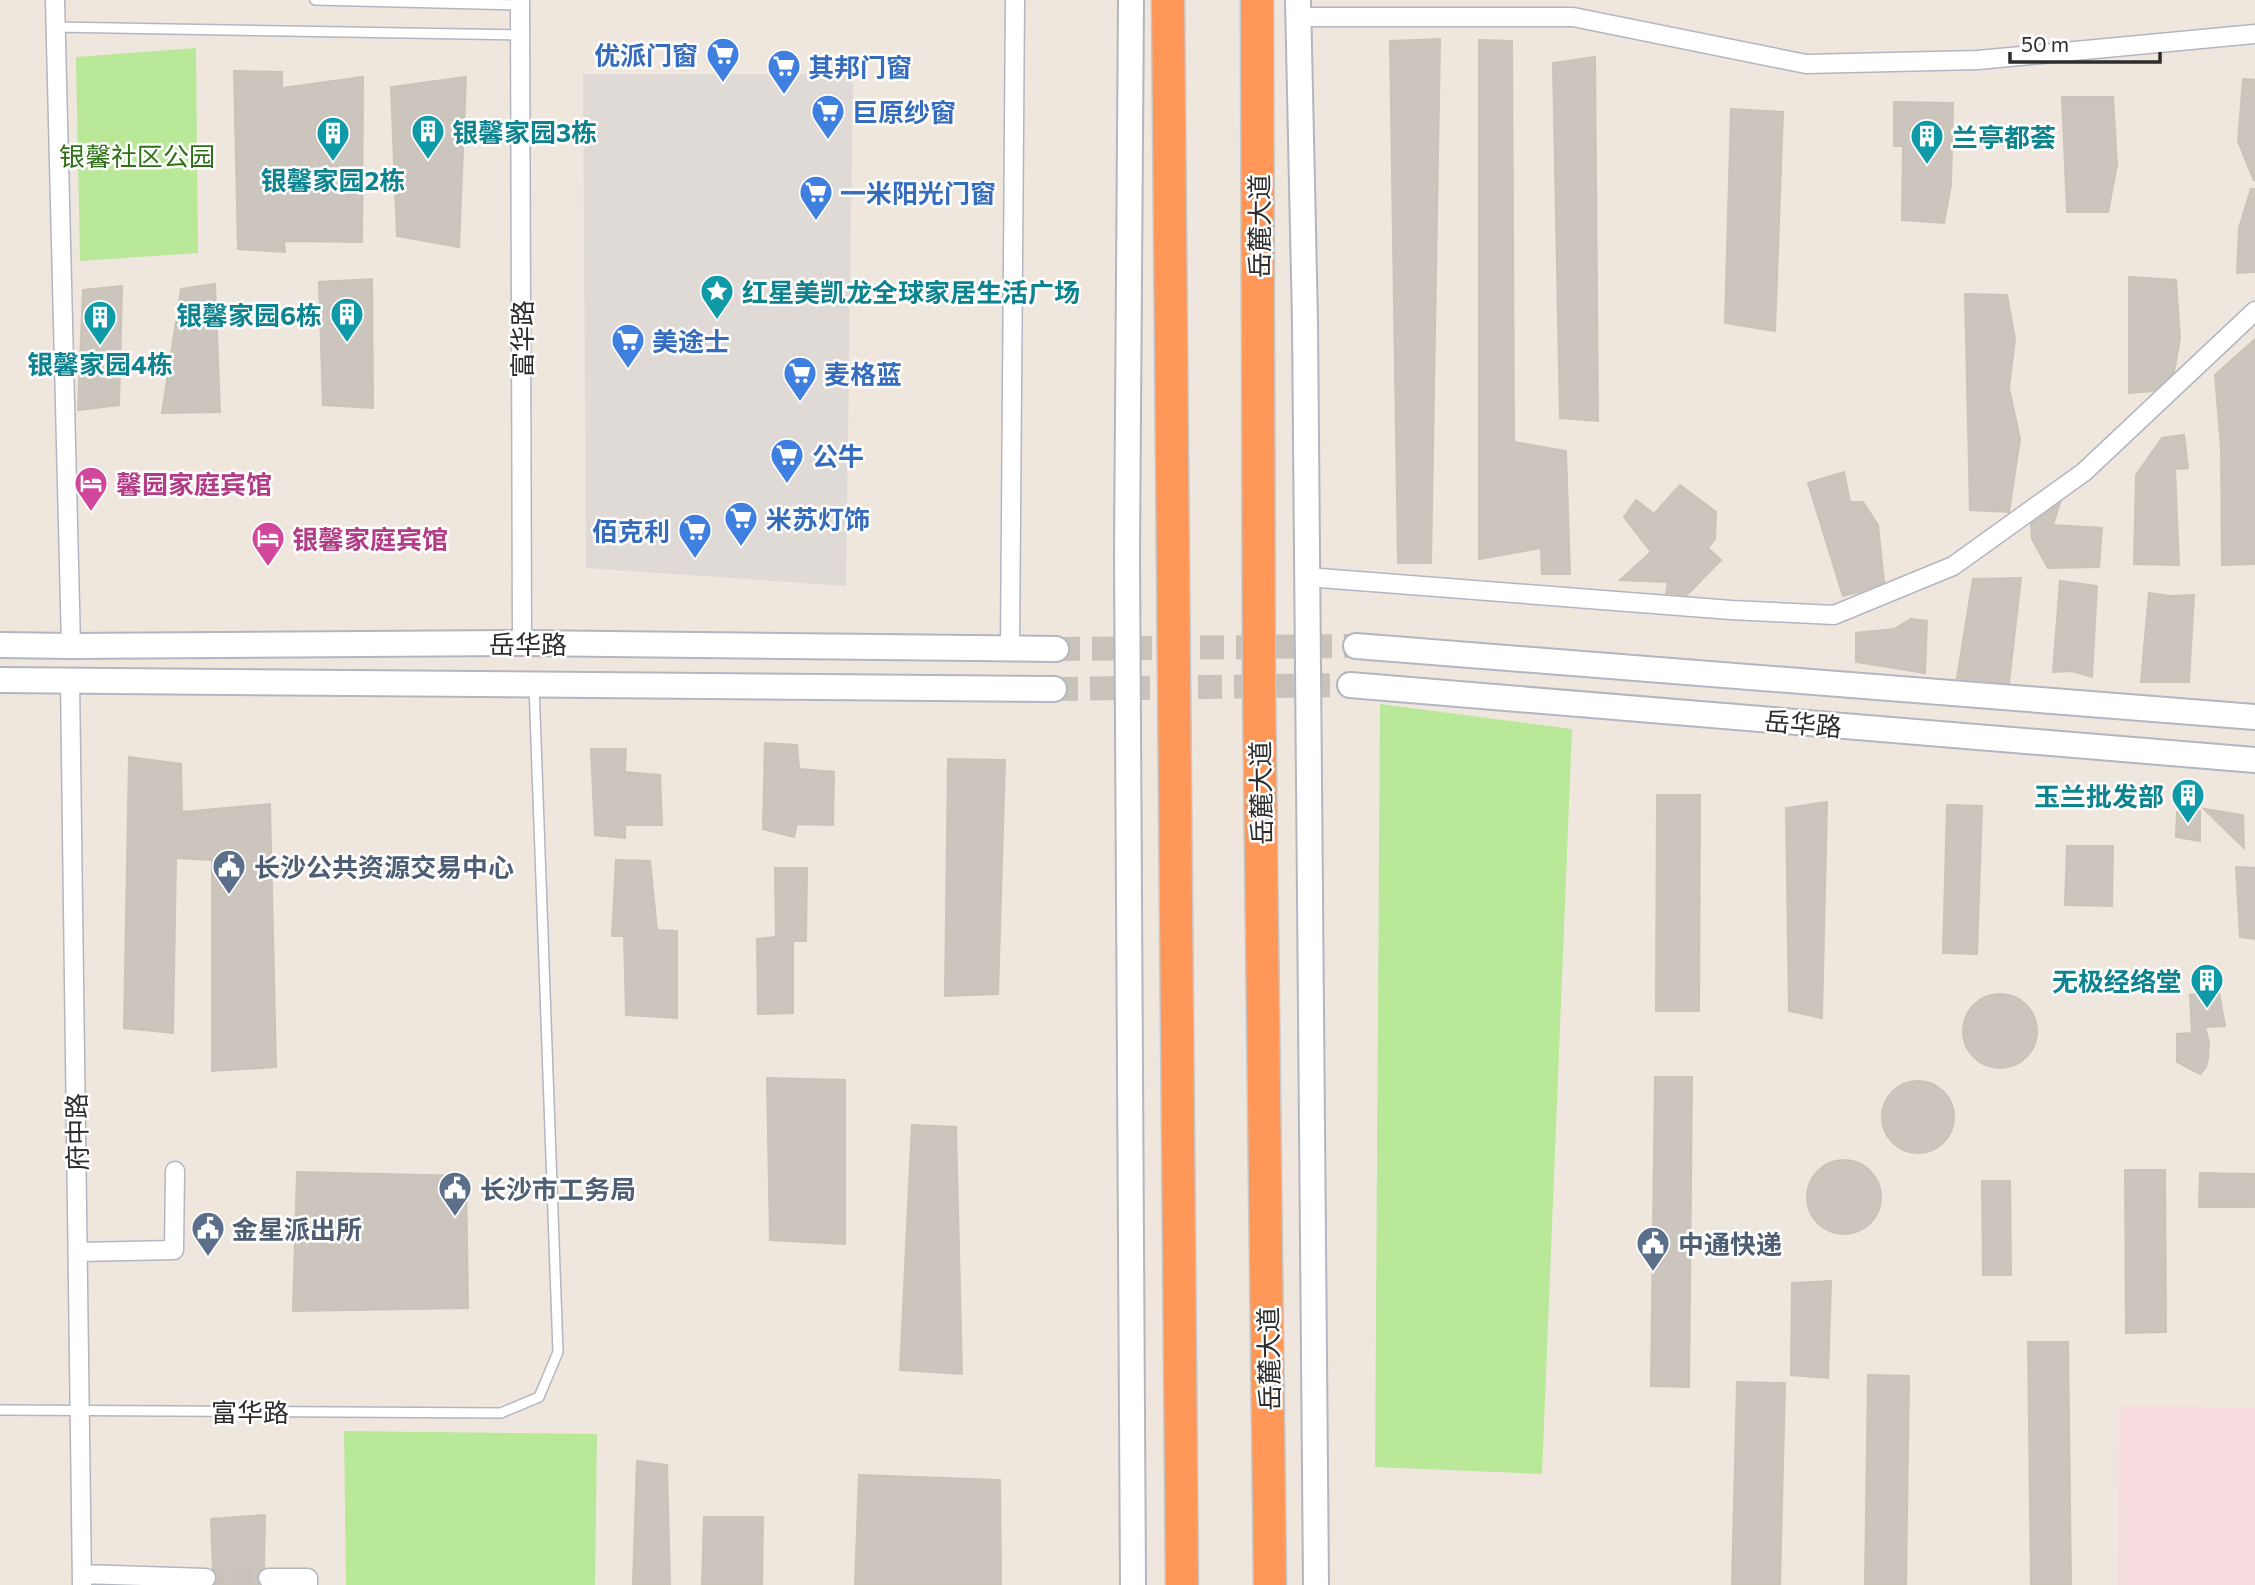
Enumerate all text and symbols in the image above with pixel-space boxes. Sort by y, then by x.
scale bar [2010,21,2160,65]
text: 50 m [2021,31,2069,56]
supermarket icon: 优派门窗 [704,35,742,84]
place label: 优派门窗 [594,39,698,70]
supermarket icon: 其邦门窗 [765,47,803,96]
place label: 其邦门窗 [808,51,912,82]
supermarket icon: 巨原纱窗 [809,92,847,141]
place label: 巨原纱窗 [852,96,956,127]
building icon: 银馨家园3栋 [409,112,447,161]
building icon: 银馨家园2栋 [314,114,352,163]
place label: 银馨家园3栋 [452,116,597,147]
building icon: 兰亭都荟 [1908,117,1946,166]
place label: 兰亭都荟 [1952,121,2056,152]
park label: 银馨社区公园 [59,140,215,171]
place label: 银馨家园2栋 [261,164,405,195]
supermarket icon: 一米阳光门窗 [797,173,835,222]
street label: 岳麓大道 [1243,174,1274,278]
place label: 一米阳光门窗 [840,177,996,208]
place icon: 红星美凯龙全球家居生活广场 [698,272,736,321]
place label: 红星美凯龙全球家居生活广场 [742,276,1080,307]
building icon: 银馨家园6栋 [328,295,366,344]
building icon: 银馨家园4栋 [81,298,119,347]
place label: 银馨家园6栋 [176,299,322,330]
street label: 富华路 [506,300,537,378]
supermarket icon: 美途士 [609,321,647,370]
place label: 美途士 [652,325,730,356]
place label: 银馨家园4栋 [27,348,173,379]
supermarket icon: 麦格蓝 [781,354,819,403]
place label: 麦格蓝 [824,358,902,389]
supermarket icon: 公牛 [768,436,806,485]
place label: 公牛 [812,440,864,471]
hotel icon: 馨园家庭宾馆 [72,464,110,513]
place label: 馨园家庭宾馆 [116,468,272,499]
supermarket icon: 米苏灯饰 [722,499,760,548]
place label: 米苏灯饰 [766,503,870,534]
supermarket icon: 佰克利 [676,511,714,560]
place label: 佰克利 [592,515,670,546]
hotel icon: 银馨家庭宾馆 [249,519,287,568]
place label: 银馨家庭宾馆 [292,523,448,554]
street label: 岳华路 [489,628,567,659]
street label: 岳华路 [1763,704,1843,742]
street label: 岳麓大道 [1244,741,1276,845]
building icon: 玉兰批发部 [2169,776,2207,825]
place label: 玉兰批发部 [2034,780,2164,811]
public building icon: 长沙公共资源交易中心 [210,847,248,896]
place label: 长沙公共资源交易中心 [254,851,514,882]
building icon: 无极经络堂 [2188,961,2226,1010]
place label: 无极经络堂 [2052,965,2182,996]
street label: 府中路 [60,1093,92,1171]
public building icon: 长沙市工务局 [436,1169,474,1218]
place label: 长沙市工务局 [480,1173,636,1204]
public building icon: 金星派出所 [189,1209,227,1258]
place label: 金星派出所 [232,1213,362,1244]
public building icon: 中通快递 [1634,1224,1672,1273]
place label: 中通快递 [1678,1228,1782,1259]
street label: 岳麓大道 [1252,1307,1284,1411]
street label: 富华路 [211,1396,289,1427]

